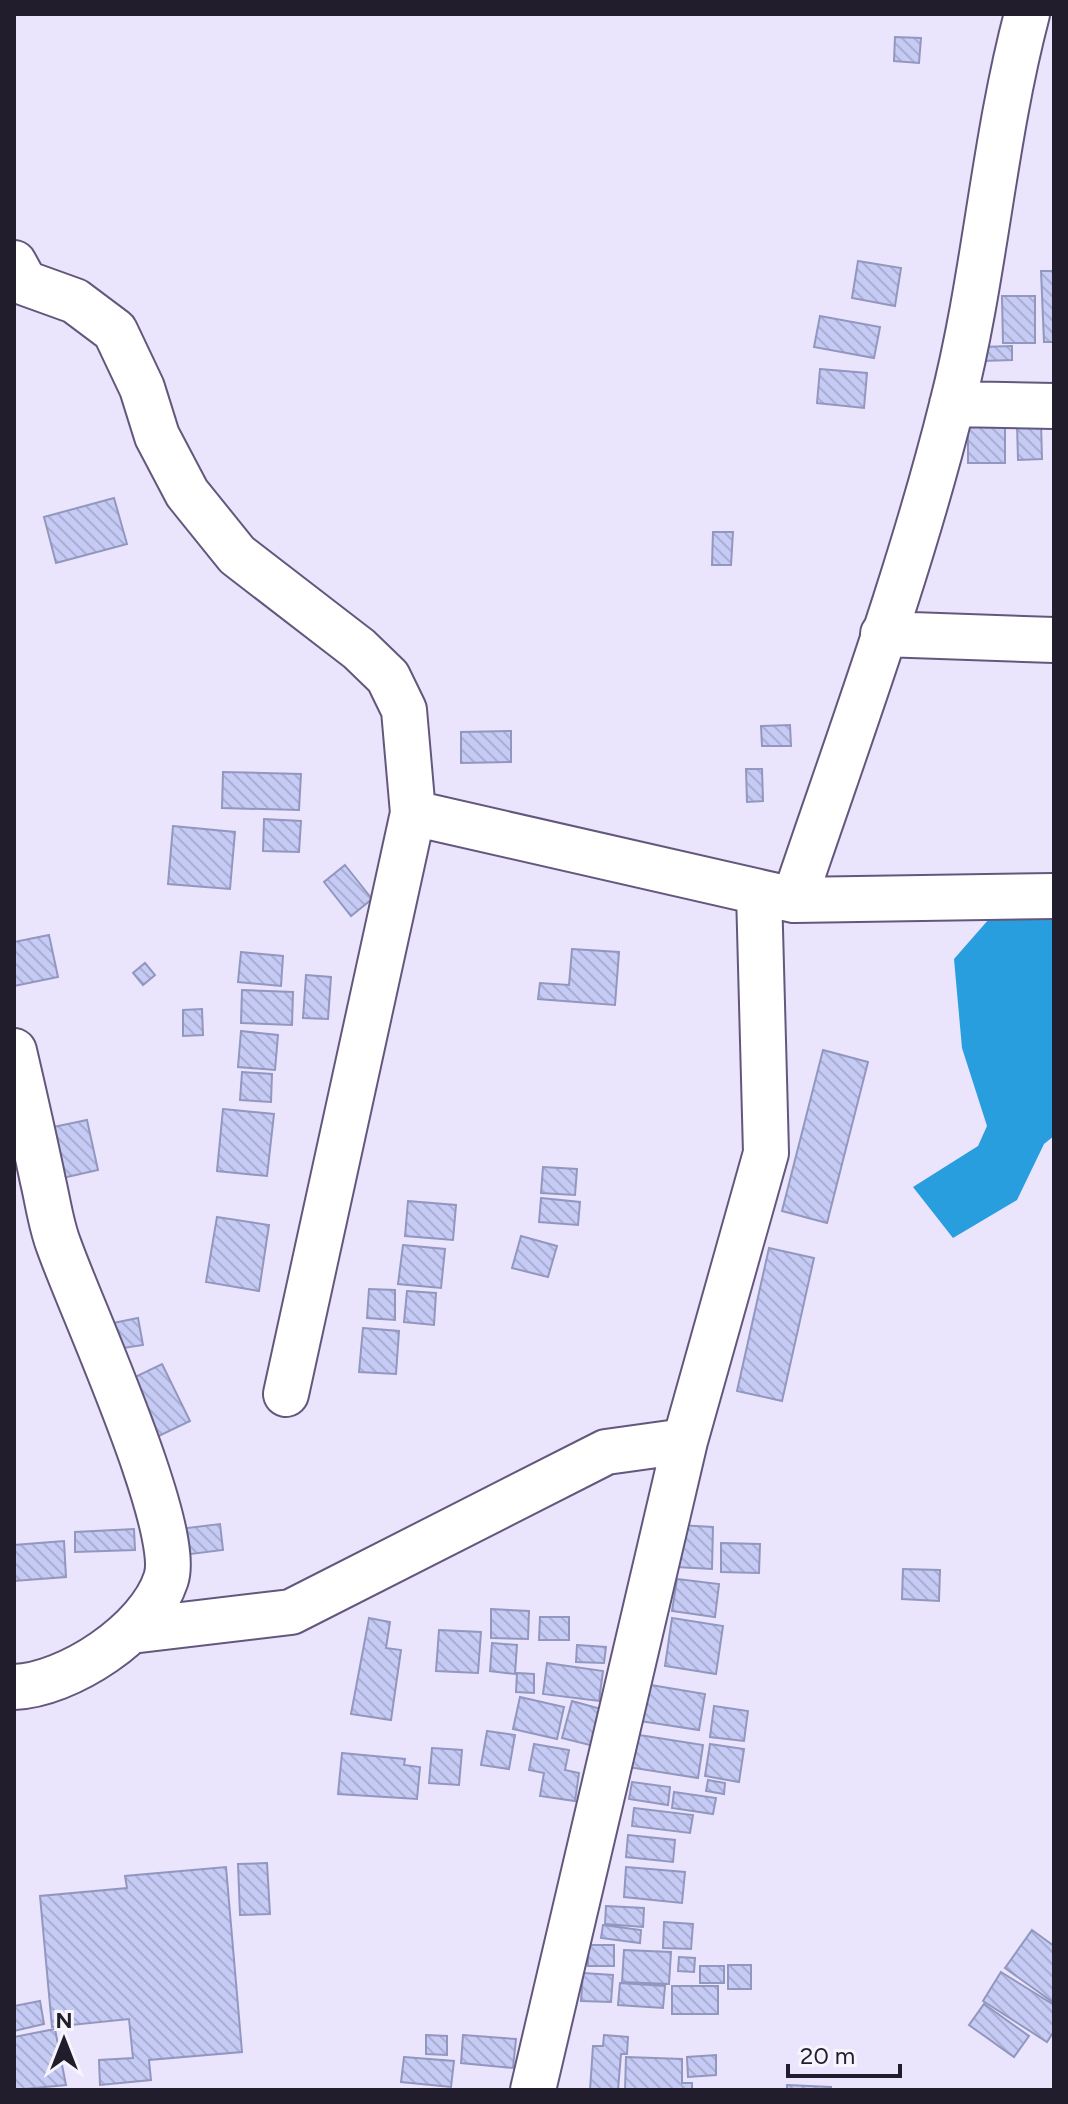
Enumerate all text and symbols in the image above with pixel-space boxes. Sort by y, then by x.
north arrow [24,2000,104,2080]
text: N [55,2007,73,2034]
scale bar [788,2028,900,2078]
text: 20 m [800,2041,855,2070]

